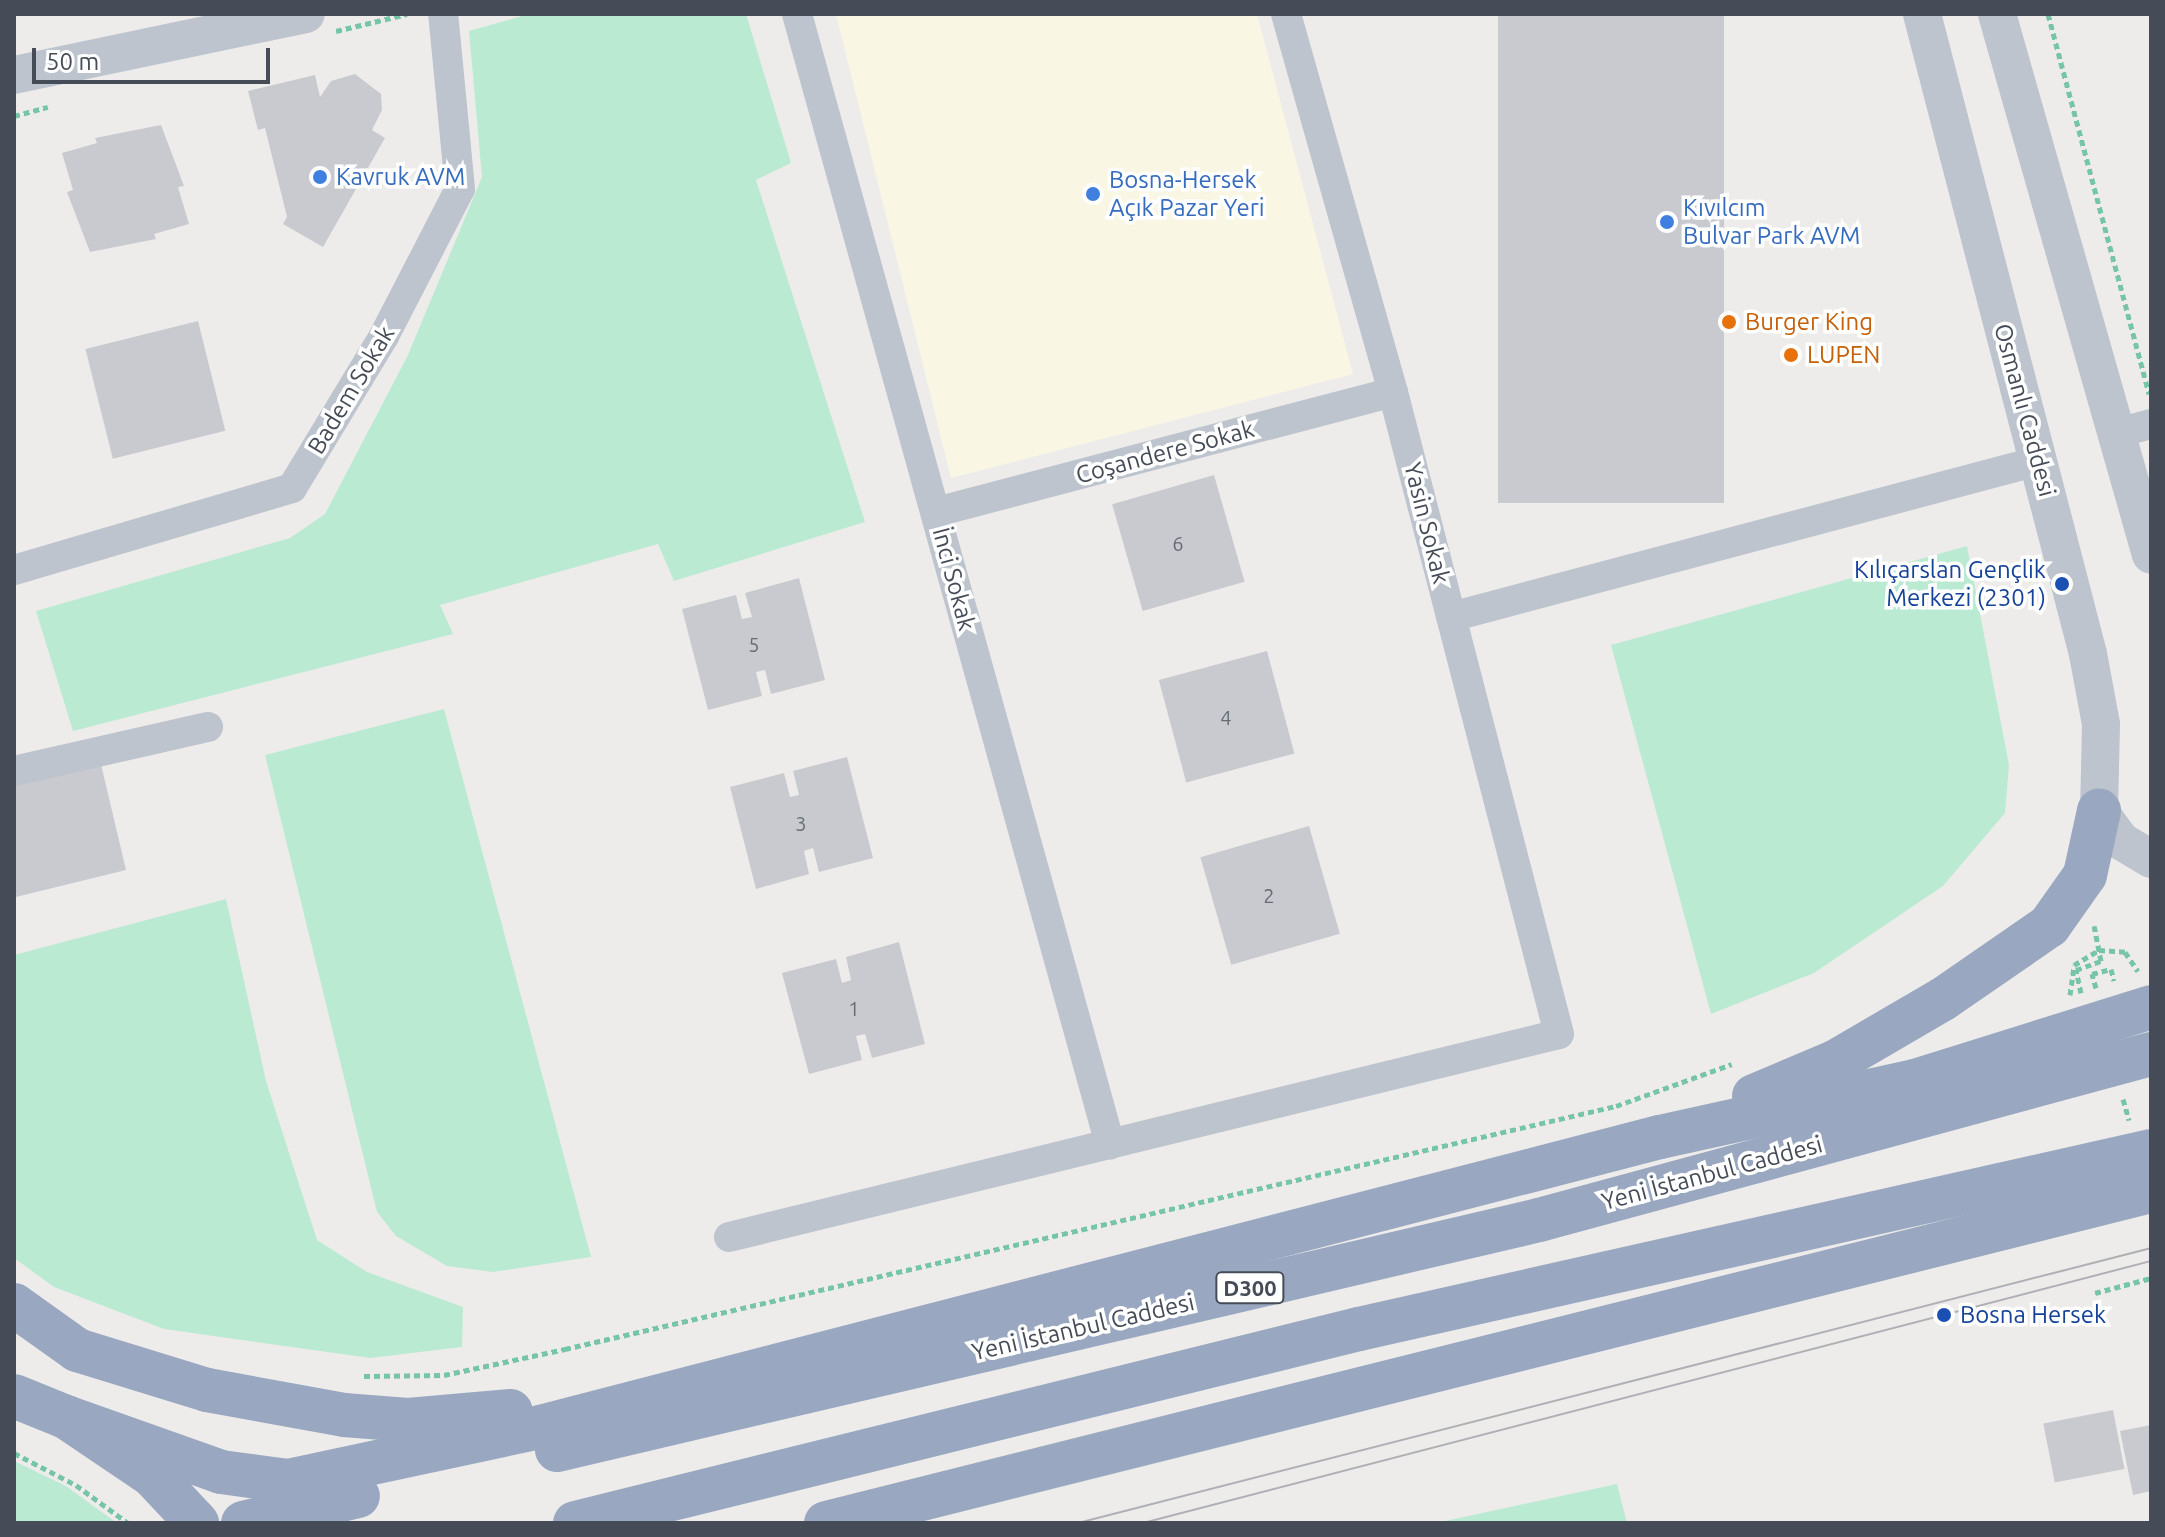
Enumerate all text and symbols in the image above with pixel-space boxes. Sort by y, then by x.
scale bar [36,32,274,82]
text: 50 m [46,48,99,75]
place label: Kavruk AVM [336,163,465,191]
place label: Bosna-Hersek Açık Pazar Yeri [1109,166,1265,222]
marker: Kavruk AVM [311,168,329,186]
marker: Bosna-Hersek Açık Pazar Yeri [1084,185,1102,203]
place label: Kıvılcım Bulvar Park AVM [1683,194,1860,250]
marker: Kıvılcım Bulvar Park AVM [1658,213,1676,231]
place label: Burger King [1745,308,1873,336]
marker: Burger King [1720,313,1738,331]
street label: Osmanlı Caddesi [1988,320,2062,500]
street label: Badem Sokak [302,321,400,459]
place label: LUPEN [1807,341,1880,369]
marker: LUPEN [1782,346,1800,364]
street label: Coşandere Sokak [1073,414,1257,490]
street label: Yasin Sokak [1398,459,1456,587]
street label: İnci Sokak [926,524,982,634]
house number: 6 [1172,531,1184,555]
place label: Kılıçarslan Gençlik Merkezi (2301) [1854,556,2046,612]
marker: Kılıçarslan Gençlik Merkezi (2301) [2053,575,2071,593]
house number: 5 [748,632,760,656]
house number: 4 [1220,705,1232,729]
house number: 3 [795,811,807,835]
house number: 2 [1263,883,1275,907]
house number: 1 [848,996,860,1020]
street label: Yeni İstanbul Caddesi [1599,1130,1825,1216]
road number: D300 [1214,1270,1286,1306]
street label: Yeni İstanbul Caddesi [969,1287,1197,1367]
place label: Bosna Hersek [1960,1301,2106,1329]
marker: Bosna Hersek [1935,1306,1953,1324]

